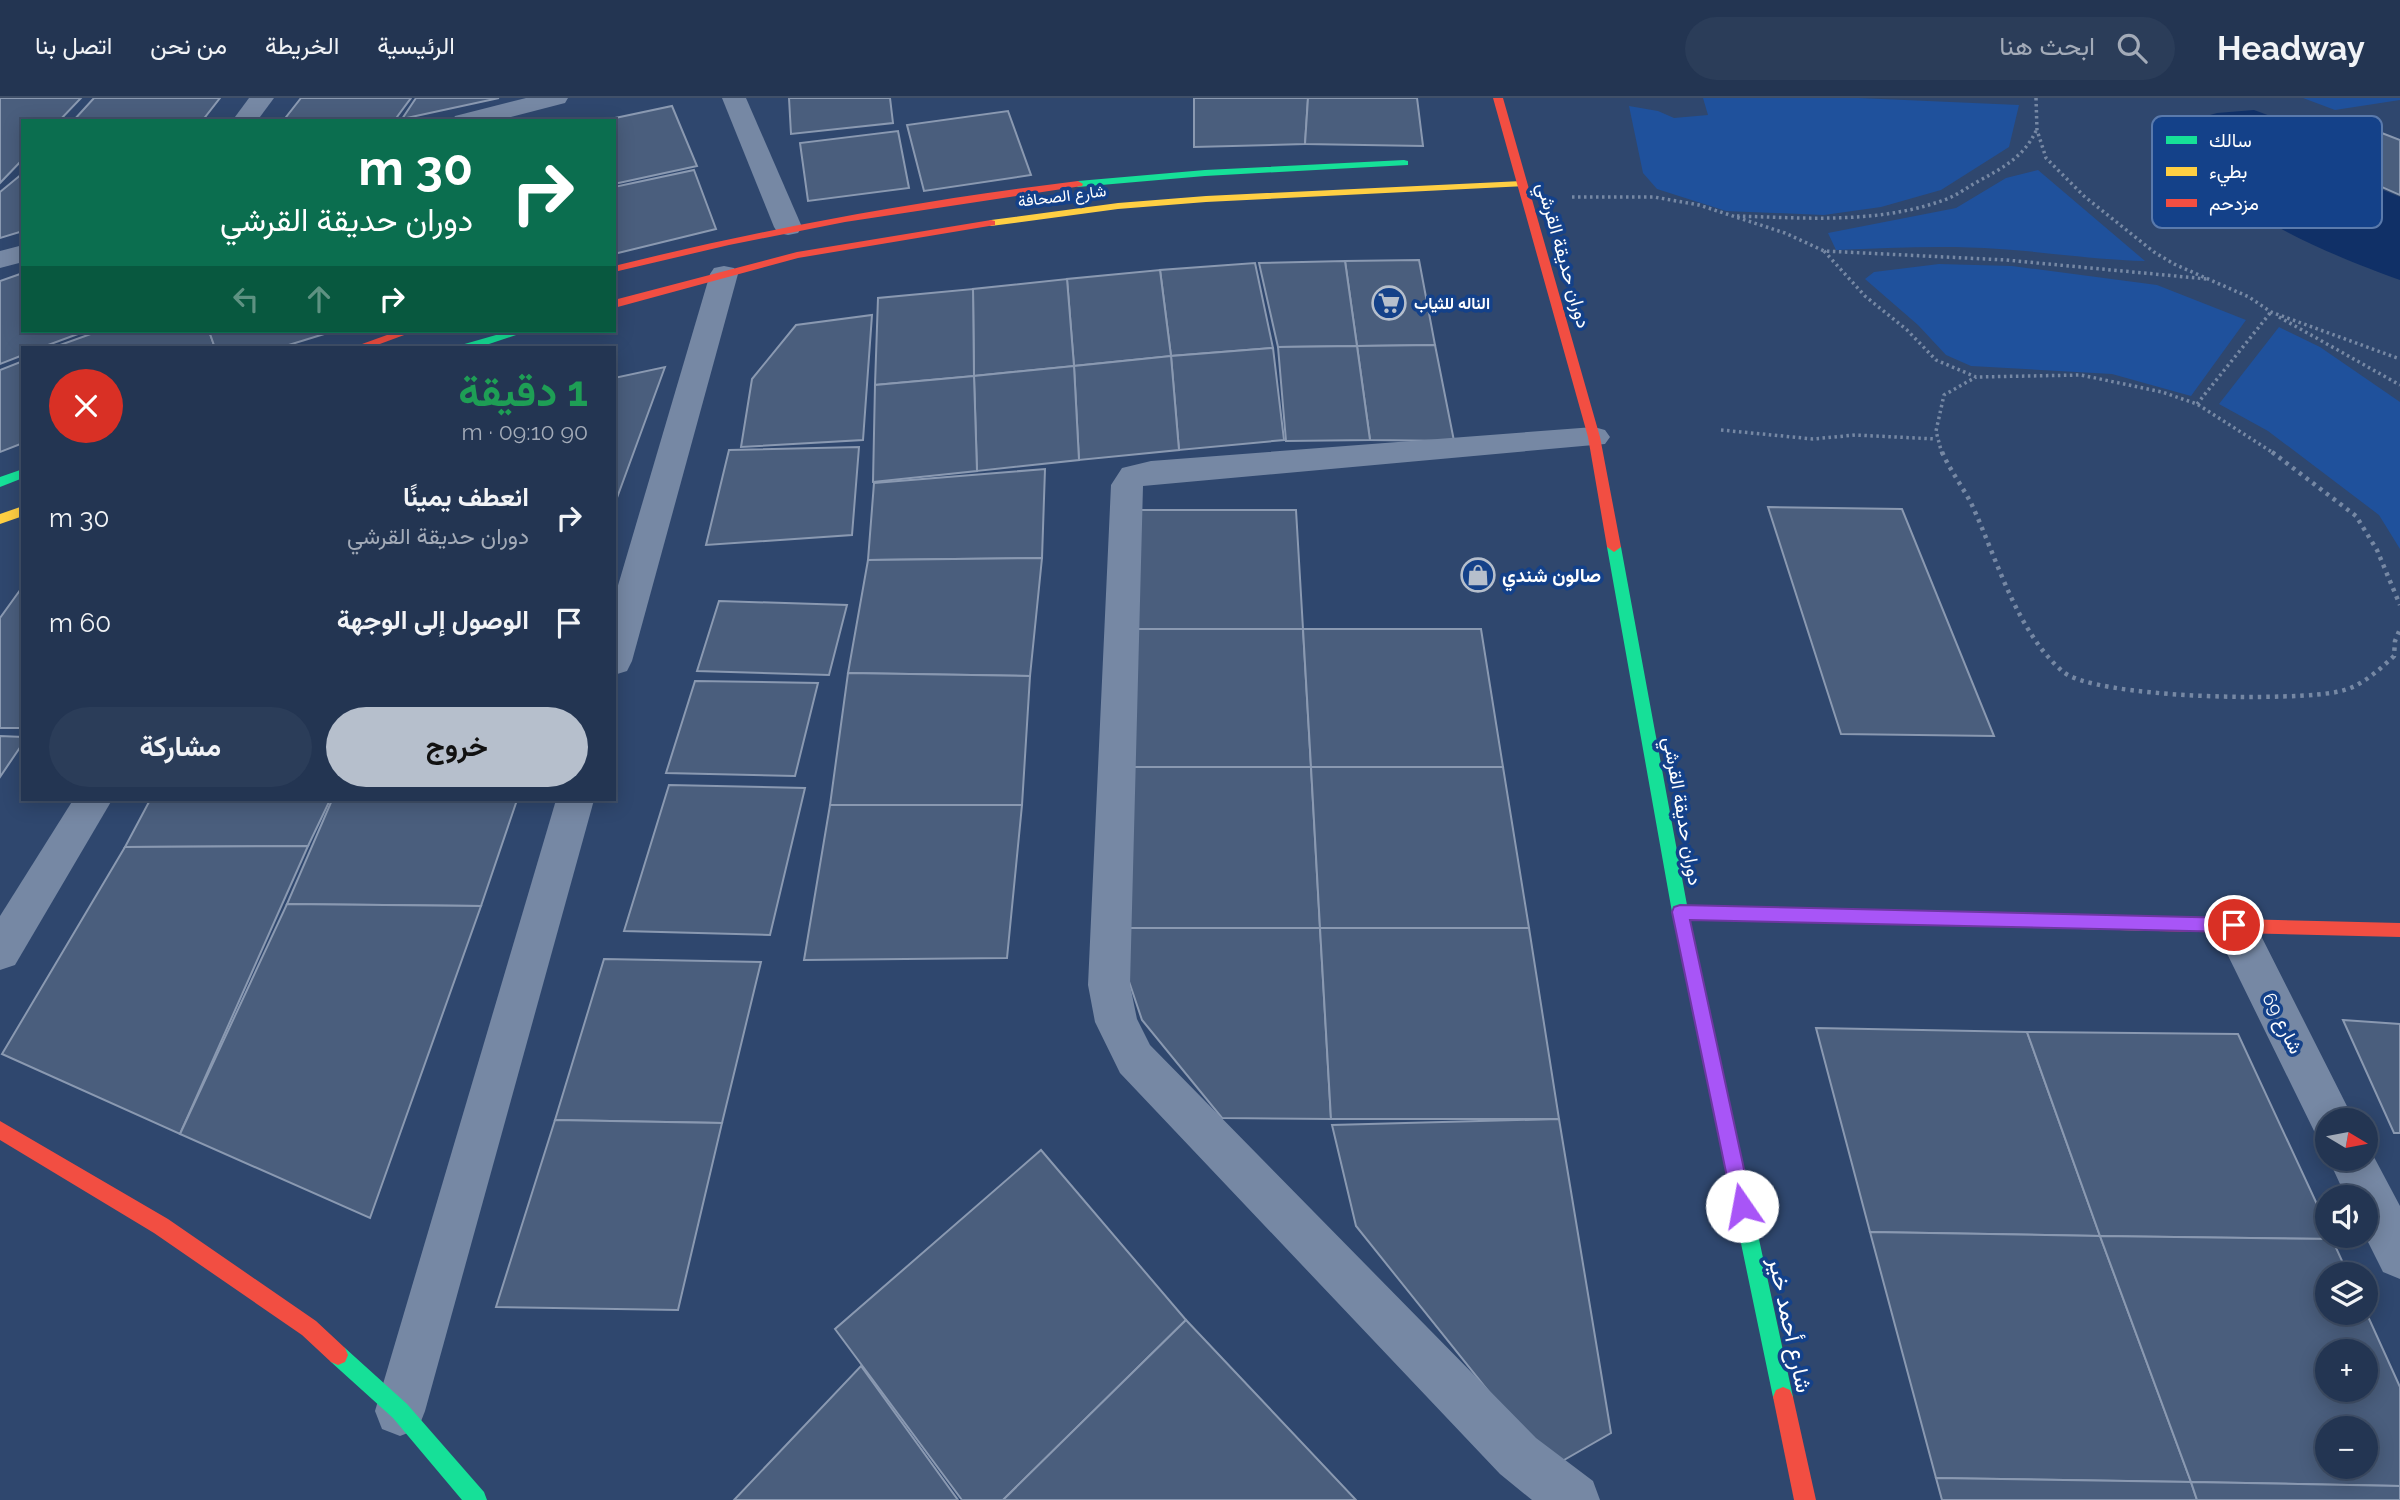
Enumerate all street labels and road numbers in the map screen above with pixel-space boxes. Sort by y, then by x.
street label: دوران حديقة القرشي [1528,180,1595,332]
street label: شارع الصحافة [1017,181,1108,213]
street label: دوران حديقة القرشي [1654,735,1707,888]
street label: شارع 69 [2257,989,2308,1058]
street label: شارع أحمد خير [1760,1254,1819,1396]

